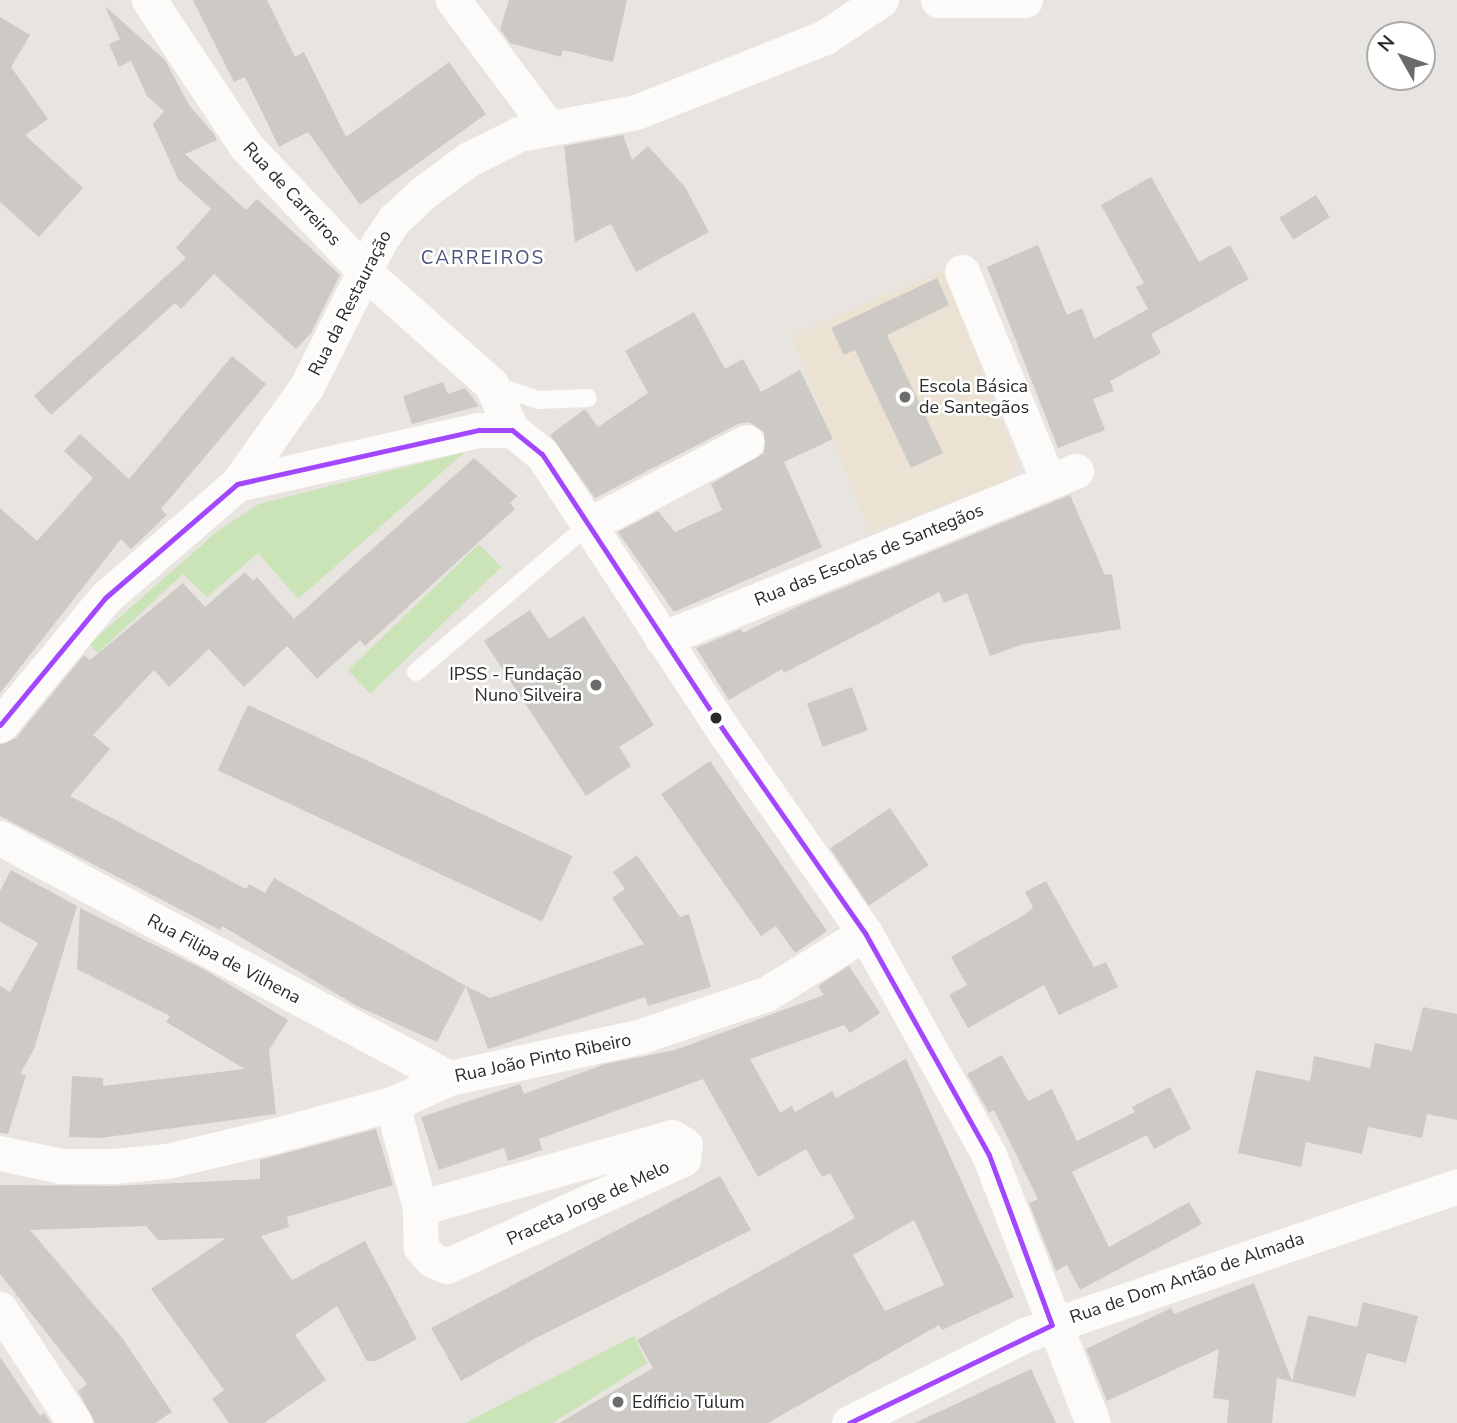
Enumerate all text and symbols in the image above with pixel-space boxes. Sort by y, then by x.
north arrow [1366,21,1436,91]
text: N [1372,30,1401,58]
street label: Rua de Carreiros [238,138,346,250]
street label: Rua da Restauração [304,227,396,379]
district label: CARREIROS [422,248,544,270]
place label: Escola Básica de Santegãos [919,376,1029,418]
marker: Escola Básica de Santegãos [897,389,913,405]
street label: Rua das Escolas de Santegãos [751,499,987,611]
place label: IPSS - Fundação Nuno Silveira [449,664,582,706]
marker: IPSS - Fundação Nuno Silveira [588,677,604,693]
unlabelled marker [709,711,723,725]
street label: Rua Filipa de Vilhena [144,909,304,1009]
street label: Rua João Pinto Ribeiro [453,1029,633,1087]
street label: Praceta Jorge de Melo [503,1156,673,1250]
street label: Rua de Dom Antão de Almada [1067,1228,1307,1328]
place label: Edíficio Tulum [632,1391,745,1413]
marker: Edíficio Tulum [610,1394,626,1410]

